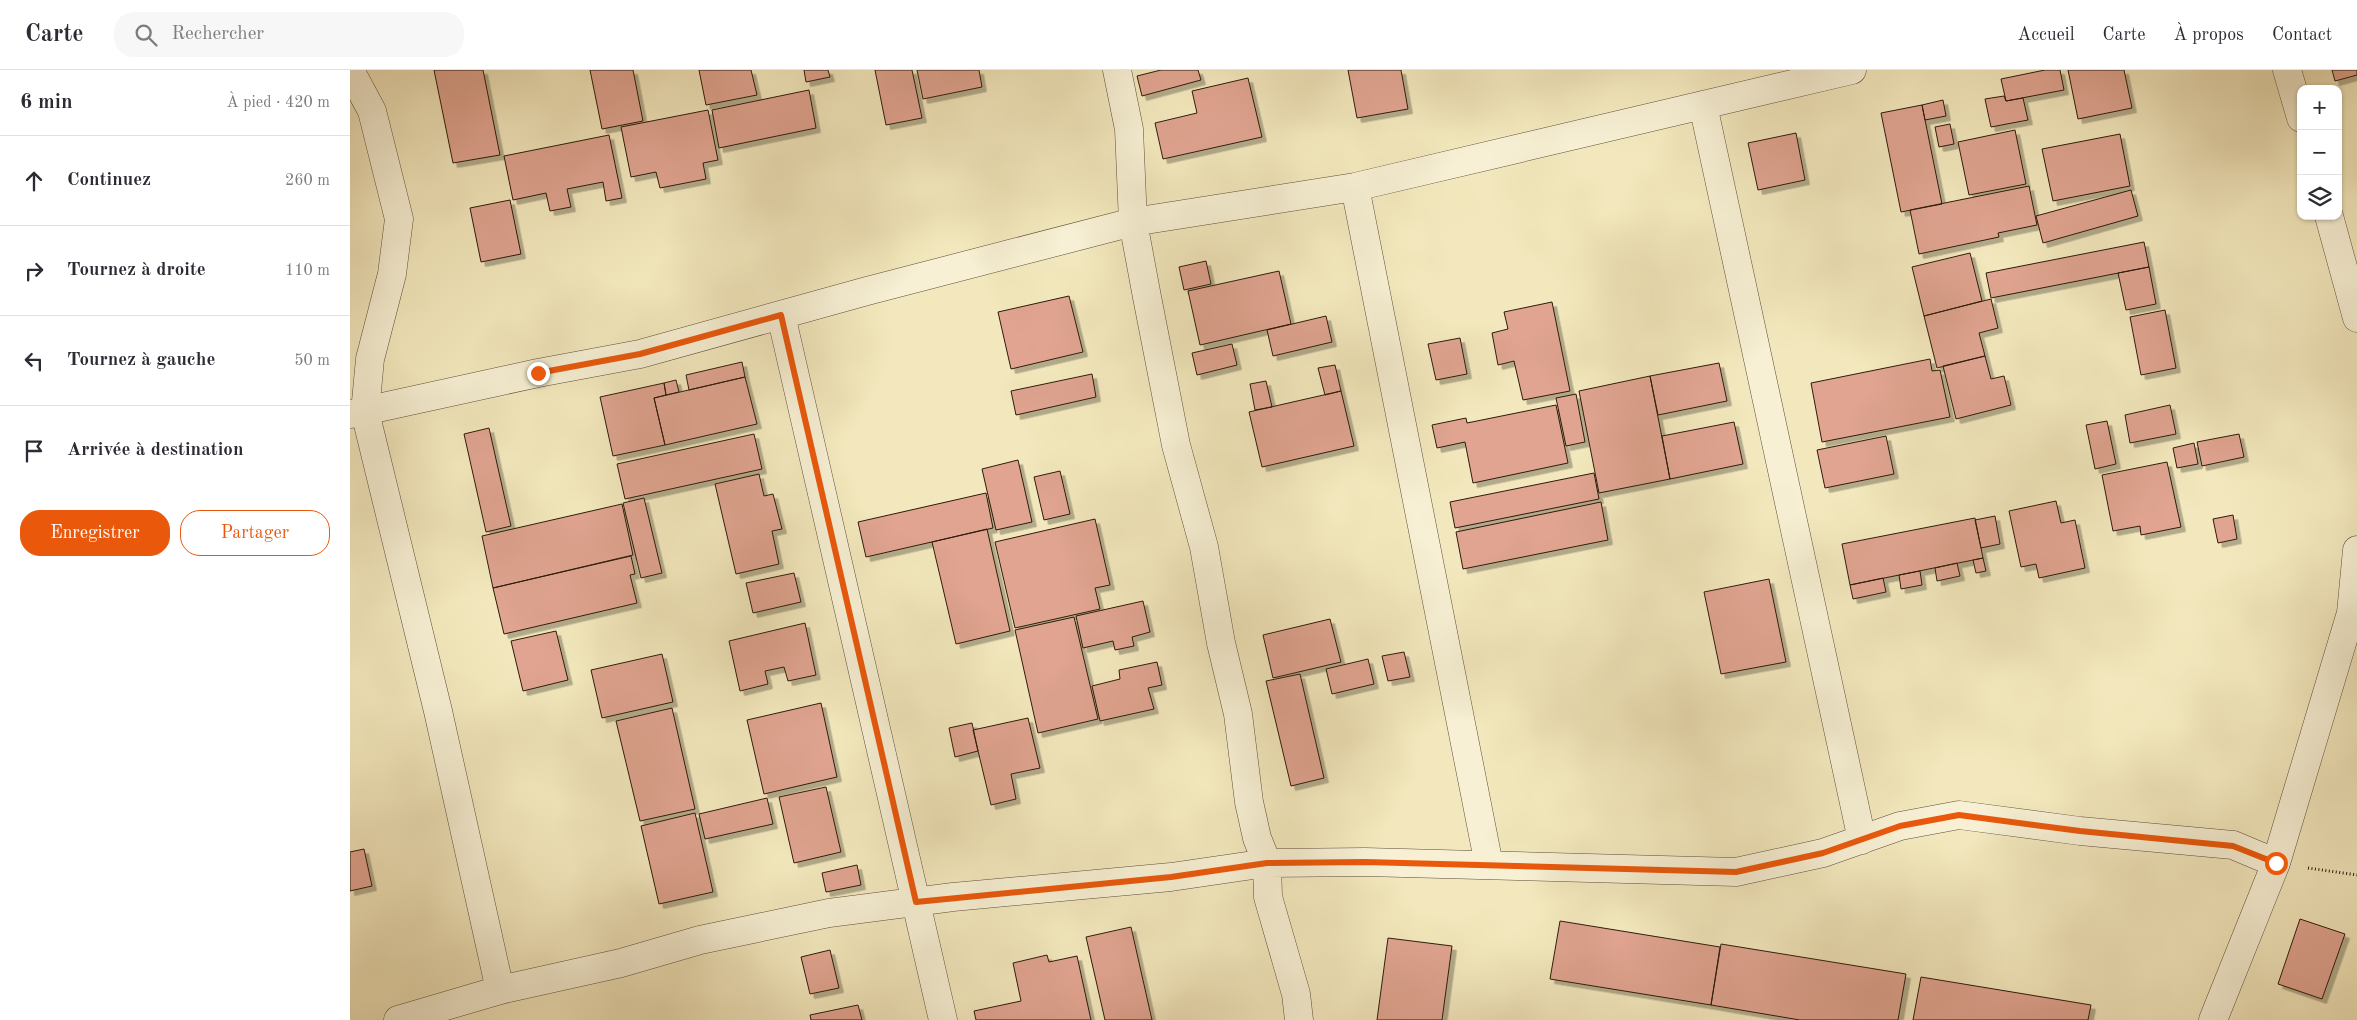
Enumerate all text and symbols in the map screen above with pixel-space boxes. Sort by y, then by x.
search box [114,12,464,57]
icon: search [132,21,160,49]
text: Carte [25,23,84,47]
text: Rechercher [172,25,264,44]
text: Accueil [2017,26,2075,44]
text: Carte [2103,26,2145,44]
text: À propos [2173,26,2244,44]
text: Contact [2272,26,2332,44]
map controls [2297,85,2342,220]
button: + [2297,85,2342,130]
text: 6 min [20,92,73,113]
text: À pied · 420 m [227,95,330,111]
button: − [2297,130,2342,175]
icon: ahead [20,167,48,195]
text: Continuez [67,171,151,190]
text: 260 m [285,173,330,189]
button: layers [2297,175,2342,220]
icon: right [20,257,48,285]
text: Tournez à droite [67,261,206,280]
text: 110 m [285,263,330,279]
icon: left [20,347,48,375]
text: Tournez à gauche [67,351,215,370]
text: 50 m [294,353,330,369]
route end [527,362,550,385]
icon: arrive [20,437,48,465]
text: Arrivée à destination [67,441,243,460]
button: Enregistrer [20,510,170,556]
button: Partager [180,510,330,556]
route start [2265,852,2288,875]

